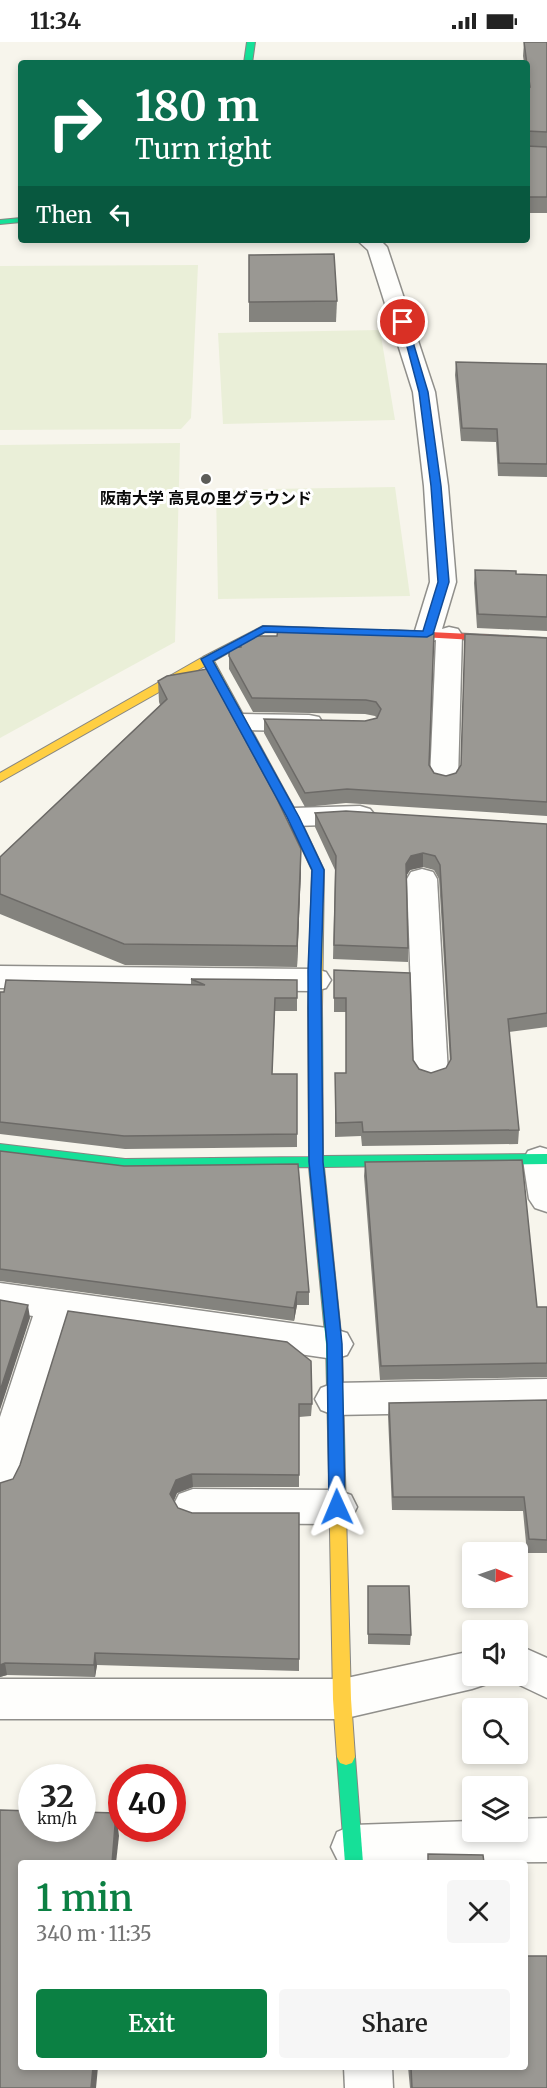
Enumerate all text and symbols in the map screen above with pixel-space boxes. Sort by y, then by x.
text: 11:34 [30,7,81,35]
text: 180 m [135,80,259,132]
icon: right [36,84,114,162]
text: Turn right [135,132,272,166]
icon: left [104,198,137,231]
text: Then [36,201,92,229]
pin [377,296,428,347]
icon: arrive [386,305,419,338]
marker: 阪南大学 高見の里グラウンド [199,472,213,486]
place label: 阪南大学 高見の里グラウンド [100,488,312,508]
position arrow [305,1475,369,1539]
north arrow [462,1542,528,1608]
map controls [462,1542,528,1842]
button: sound [462,1620,528,1686]
button: search [462,1698,528,1764]
speed limit sign: 40 [108,1764,186,1842]
button: layers [462,1776,528,1842]
text: 32 [40,1777,74,1815]
text: km/h [37,1809,77,1828]
text: 1 min [36,1876,133,1921]
button: close [447,1880,510,1943]
text: 340 m · 11:35 [36,1921,152,1946]
button: Exit [36,1989,267,2058]
button: Share [279,1989,510,2058]

